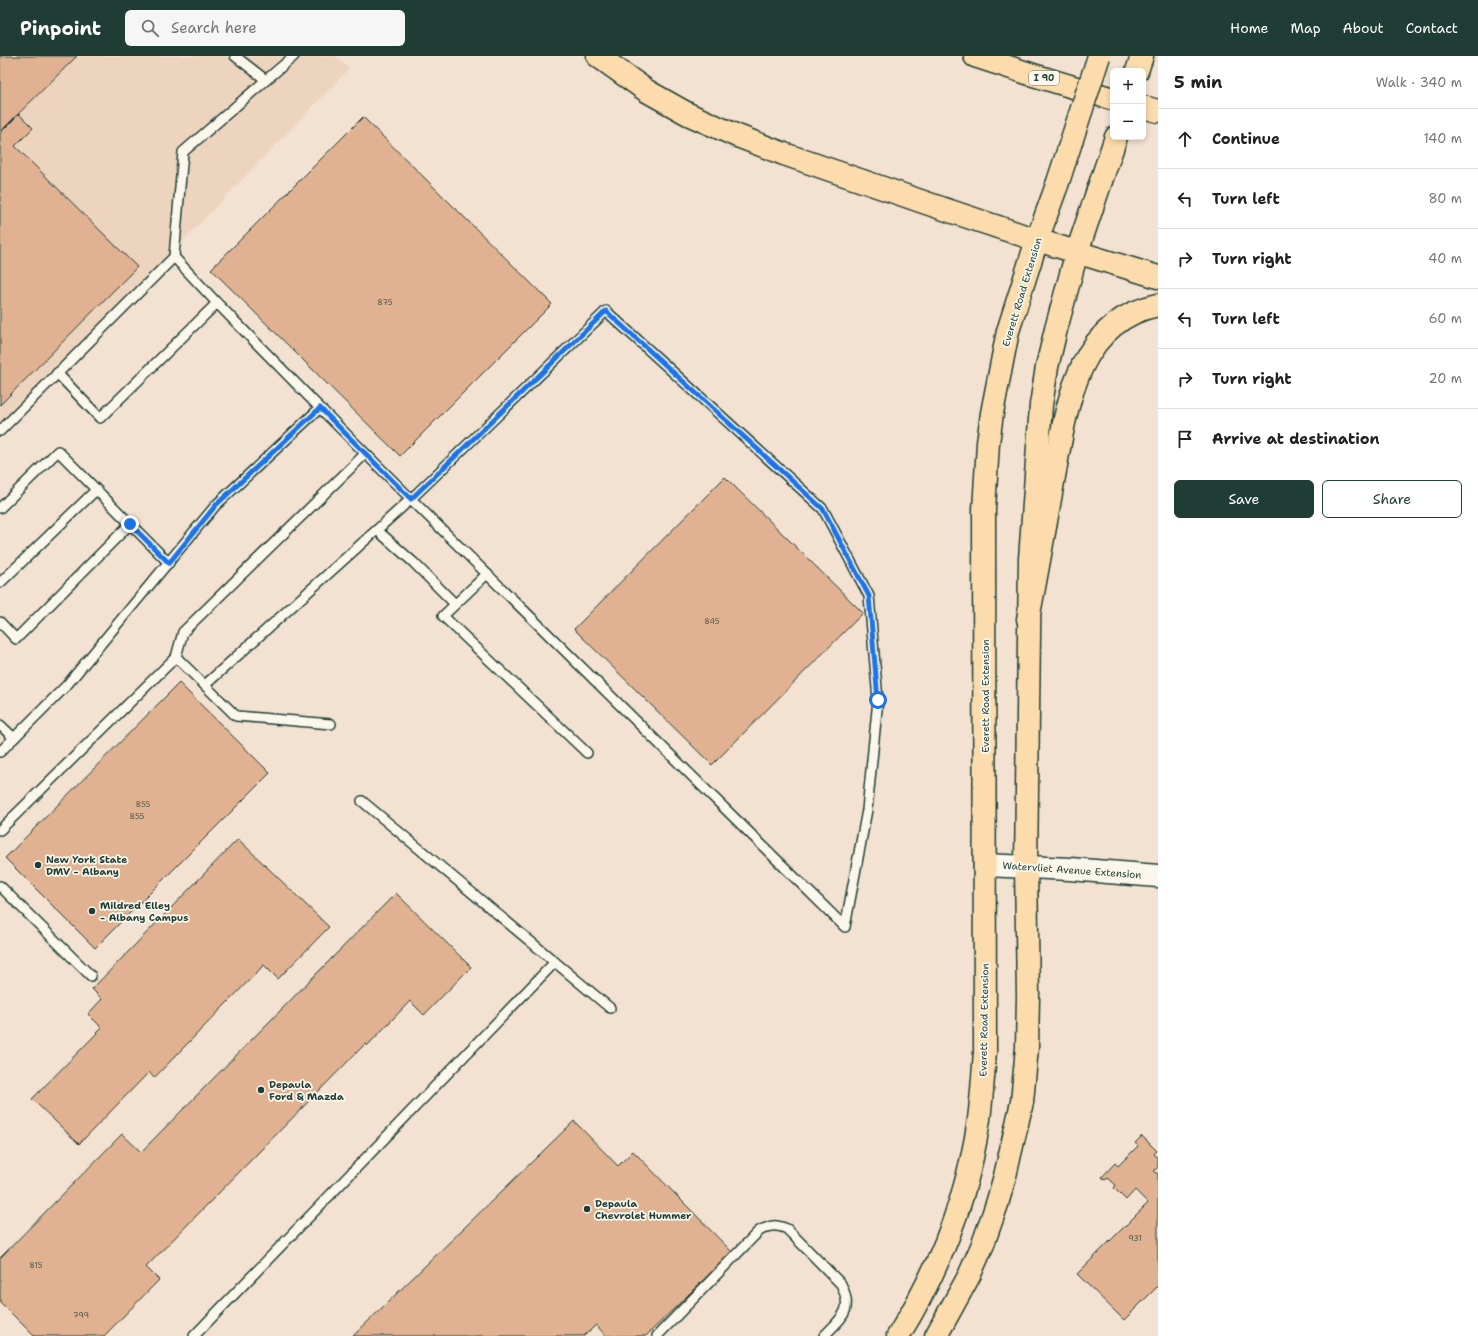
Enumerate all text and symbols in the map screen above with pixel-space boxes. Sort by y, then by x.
search box [125,10,405,46]
text: Pinpoint [20,16,101,41]
icon: search [139,17,161,39]
text: Search here [171,18,257,38]
text: Home [1230,19,1269,37]
text: Map [1291,19,1321,37]
text: About [1343,19,1384,37]
text: Contact [1406,19,1458,37]
map controls [1110,68,1146,140]
button: + [1110,68,1146,104]
road number: I 90 [1029,71,1059,85]
text: 5 min [1174,71,1222,93]
text: Walk · 340 m [1376,74,1462,91]
button: − [1110,104,1146,140]
icon: ahead [1174,128,1196,150]
text: Continue [1212,129,1280,149]
text: 140 m [1423,130,1462,147]
icon: left [1174,188,1196,210]
text: Turn left [1212,189,1280,209]
text: 80 m [1428,190,1462,207]
street label: Everett Road Extension [999,236,1045,348]
icon: right [1174,248,1196,270]
text: Turn right [1212,249,1292,269]
text: 40 m [1428,250,1462,267]
house number: 875 [377,297,393,308]
icon: left [1174,308,1196,330]
text: Turn left [1212,309,1280,329]
text: 60 m [1429,310,1462,327]
icon: right [1174,368,1196,390]
text: Turn right [1212,369,1292,389]
text: 20 m [1429,370,1462,387]
icon: arrive [1174,428,1196,450]
text: Arrive at destination [1212,429,1380,449]
button: Save [1174,480,1314,518]
button: Share [1322,480,1462,518]
route end [121,515,139,533]
house number: 845 [704,616,720,627]
street label: Everett Road Extension [979,639,992,753]
route start [869,691,887,709]
house number: 855 [136,799,151,810]
house number: 855 [130,811,145,822]
place label: New York State DMV - Albany [46,853,127,878]
street label: Watervliet Avenue Extension [1002,859,1142,881]
marker: New York State DMV - Albany [33,860,43,870]
place label: Mildred Elley - Albany Campus [100,899,188,924]
marker: Mildred Elley - Albany Campus [87,906,97,916]
street label: Everett Road Extension [977,963,991,1077]
place label: Depaula Ford & Mazda [269,1078,344,1103]
marker: Depaula Ford & Mazda [256,1085,266,1095]
place label: Depaula Chevrolet Hummer [595,1197,692,1222]
marker: Depaula Chevrolet Hummer [582,1204,592,1214]
house number: 931 [1128,1233,1142,1244]
house number: 815 [29,1260,43,1271]
house number: 799 [73,1310,89,1321]

